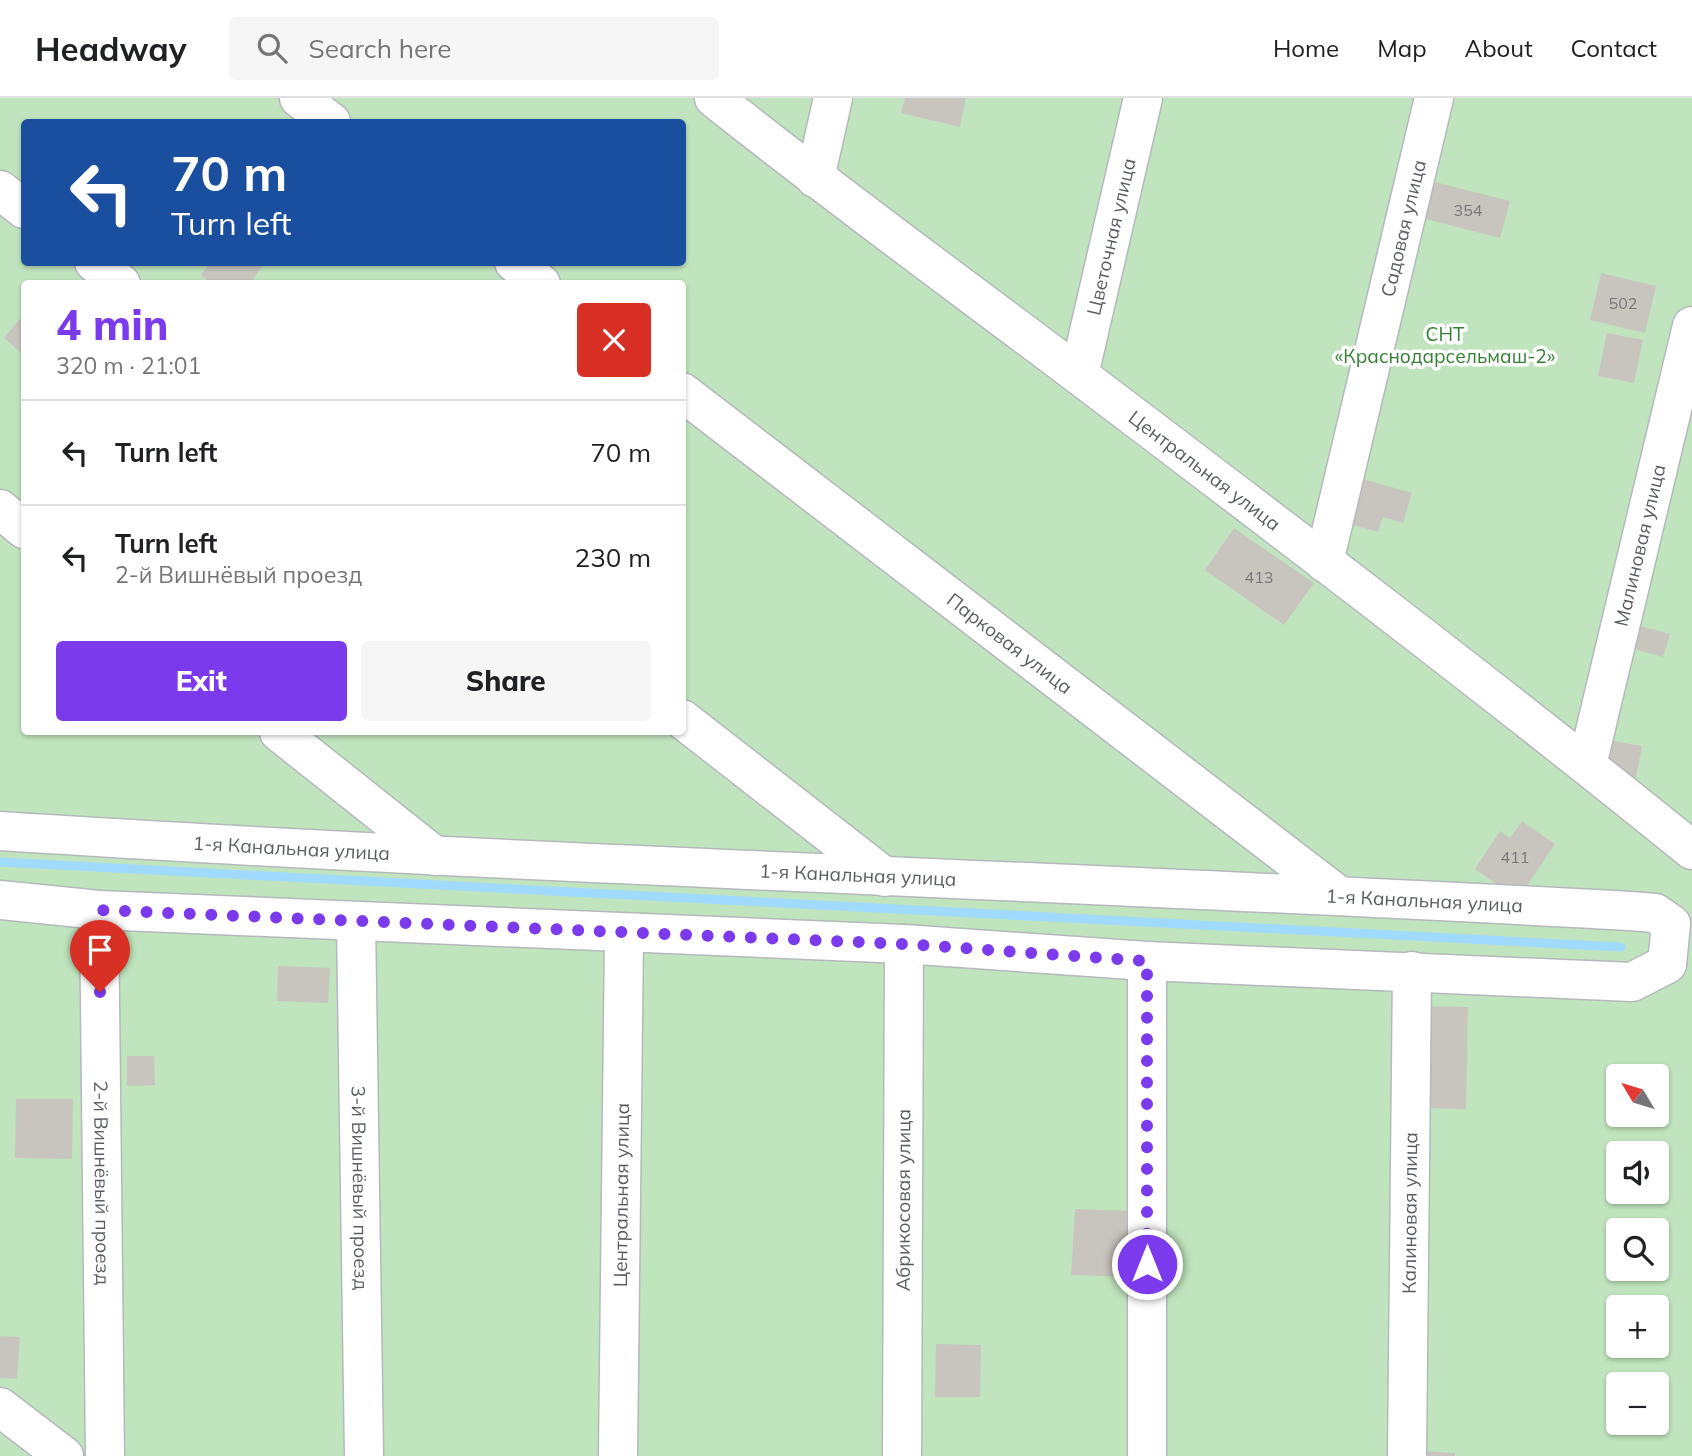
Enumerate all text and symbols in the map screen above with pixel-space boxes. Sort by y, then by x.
search box [229,17,719,80]
text: Headway [35,28,187,69]
icon: search [253,29,291,67]
text: Search here [309,32,451,65]
text: Home [1273,33,1339,63]
text: Map [1377,33,1427,63]
text: About [1465,33,1533,63]
text: Contact [1571,33,1657,63]
text: 70 m [171,142,287,203]
icon: left [56,147,147,238]
street label: Цветочная улица [1081,156,1141,318]
street label: Садовая улица [1375,157,1431,299]
house number: 354 [1454,200,1483,220]
text: Turn left [171,203,291,243]
house number: 502 [1609,293,1637,313]
text: 4 min [56,298,169,351]
button: close [577,303,651,377]
park label: СНТ «Краснодарсельмаш-2» [1335,322,1555,368]
text: 320 m · 21:01 [56,351,201,380]
street label: Центральная улица [1124,405,1285,536]
icon: left [56,434,94,472]
text: Turn left [115,436,217,469]
text: 70 m [590,436,651,469]
street label: Малиновая улица [1609,462,1671,629]
text: Turn left [115,527,217,560]
icon: left [56,539,94,577]
text: 230 m [575,541,651,574]
text: 2-й Вишнёвый проезд [115,560,362,589]
house number: 413 [1245,567,1273,587]
street label: Парковая улица [942,588,1077,699]
button: Exit [56,641,347,721]
button: Share [361,641,651,721]
street label: 1-я Канальная улица [192,831,391,865]
house number: 411 [1501,847,1529,867]
street label: 1-я Канальная улица [759,858,957,891]
street label: 1-я Канальная улица [1325,884,1523,917]
pin [70,920,130,992]
icon: arrive [81,931,119,969]
north arrow [1606,1064,1670,1127]
map controls [1606,1064,1669,1435]
street label: 2-й Вишнёвый проезд [89,1081,115,1286]
street label: 3-й Вишнёвый проезд [346,1086,374,1291]
street label: Центральная улица [608,1103,634,1287]
street label: Абрикосовая улица [891,1109,915,1291]
street label: Калиновая улица [1397,1132,1422,1294]
button: sound [1606,1141,1669,1204]
button: search [1606,1218,1669,1281]
position arrow [1110,1227,1184,1301]
button: + [1606,1295,1669,1358]
button: − [1606,1372,1669,1435]

